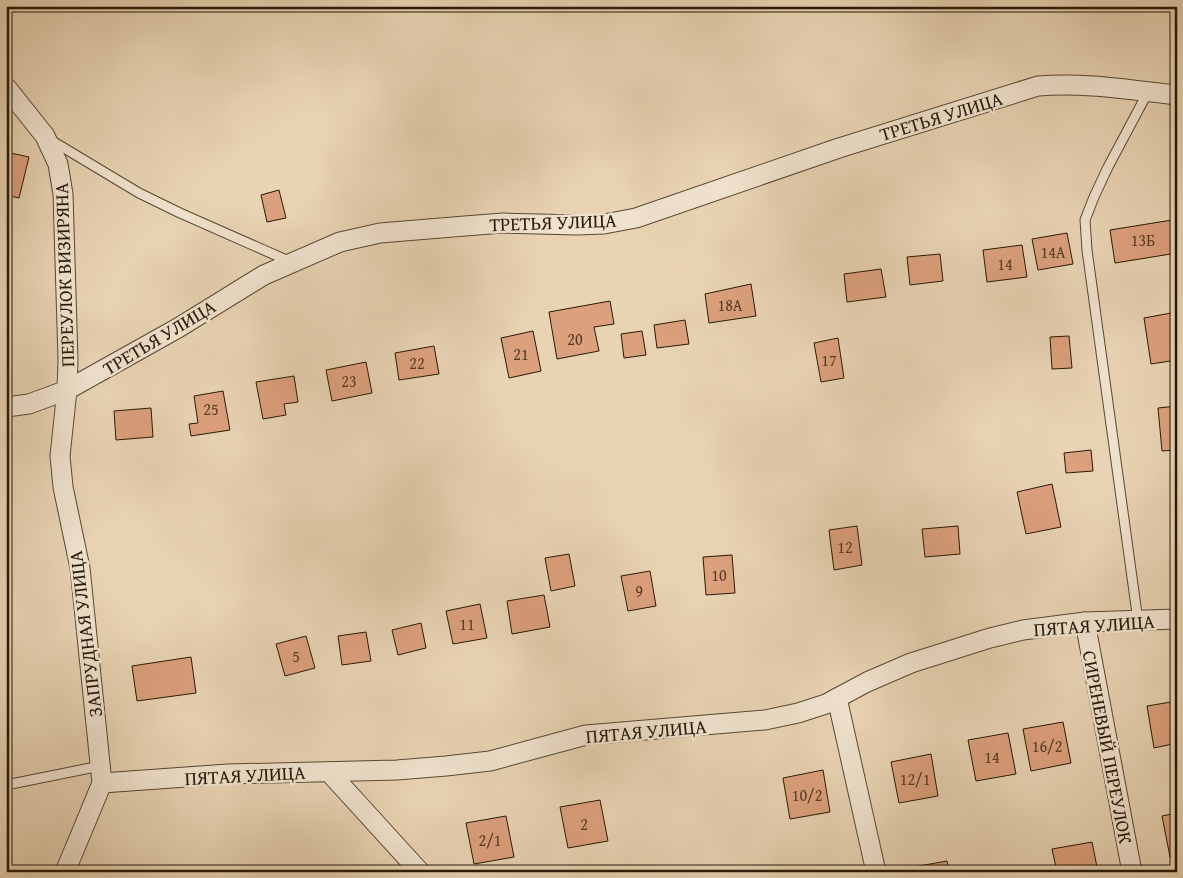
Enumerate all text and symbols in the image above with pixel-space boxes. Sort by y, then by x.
street label: ТРЕТЬЯ УЛИЦА [876,84,1006,148]
street label: ПЕРЕУЛОК ВИЗИРЯНА [47,182,81,368]
street label: ТРЕТЬЯ УЛИЦА [489,206,618,238]
house number: 13Б [1131,228,1155,252]
house number: 14А [1040,240,1066,264]
house number: 14 [997,252,1013,276]
street label: ТРЕТЬЯ УЛИЦА [97,292,221,382]
house number: 18А [717,293,743,317]
house number: 20 [567,327,583,351]
house number: 21 [513,342,529,366]
house number: 17 [821,348,837,372]
house number: 22 [409,351,425,375]
house number: 23 [341,369,357,393]
house number: 25 [203,397,219,421]
house number: 12 [837,535,853,559]
street label: ЗАПРУДНАЯ УЛИЦА [61,549,109,719]
house number: 10 [711,563,727,587]
house number: 9 [635,579,643,603]
street label: ПЯТАЯ УЛИЦА [1033,607,1156,643]
house number: 11 [459,612,475,636]
house number: 5 [292,644,300,668]
street label: СИРЕНЕВЫЙ ПЕРЕУЛОК [1076,648,1141,846]
street label: ПЯТАЯ УЛИЦА [584,712,708,750]
house number: 16/2 [1032,734,1062,758]
house number: 14 [984,745,1000,769]
street label: ПЯТАЯ УЛИЦА [184,758,307,792]
house number: 12/1 [900,767,930,791]
house number: 10/2 [792,783,822,807]
house number: 2 [580,812,588,836]
house number: 2/1 [479,828,501,852]

